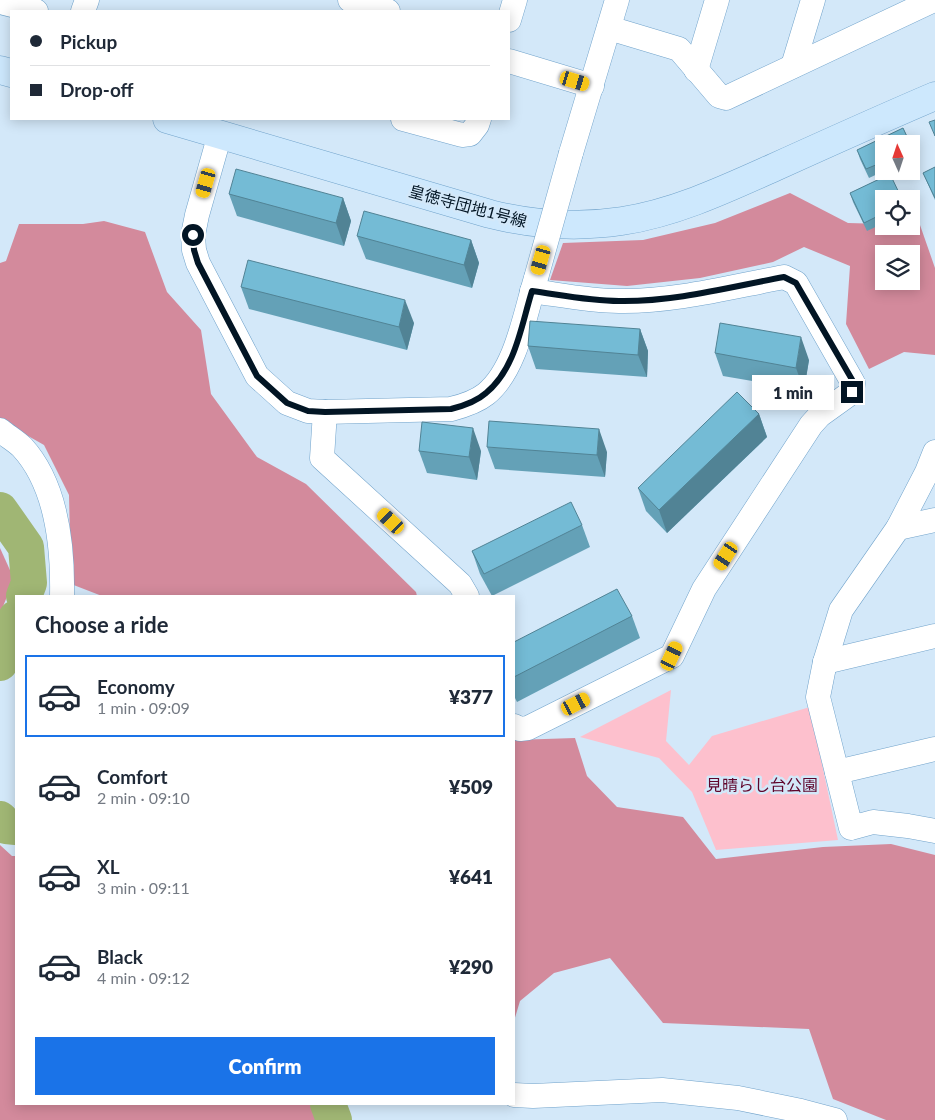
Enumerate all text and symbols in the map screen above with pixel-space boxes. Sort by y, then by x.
text: Pickup [60,30,117,53]
car [558,69,591,93]
text: Drop-off [60,78,134,101]
north arrow [875,135,920,180]
map controls [875,135,920,290]
car [194,167,217,199]
street label: 皇徳寺団地1号線 [407,181,529,230]
button: locate [875,190,920,235]
route start [182,224,204,246]
car [529,244,552,276]
button: layers [875,245,920,290]
callout: 1 min [752,374,834,410]
route end [841,381,863,403]
text: 1 min [773,383,813,402]
car [374,505,407,537]
car [711,539,740,573]
text: Choose a ride [35,611,169,638]
car [658,639,685,673]
icon: car [37,674,82,719]
text: Economy [97,675,175,698]
text: ¥377 [449,685,493,708]
car [559,691,592,717]
text: 1 min · 09:09 [97,698,190,717]
icon: car [37,764,82,809]
text: Comfort [97,765,168,788]
text: ¥509 [449,775,493,798]
park label: 見晴らし台公園 [706,775,818,794]
text: 2 min · 09:10 [97,788,190,807]
icon: car [37,854,82,899]
text: XL [97,855,120,878]
text: ¥641 [449,865,493,888]
text: 3 min · 09:11 [97,878,190,897]
icon: car [37,944,82,989]
text: Black [97,945,143,968]
text: ¥290 [449,955,493,978]
text: 4 min · 09:12 [97,968,190,987]
button: Confirm [35,1037,495,1095]

